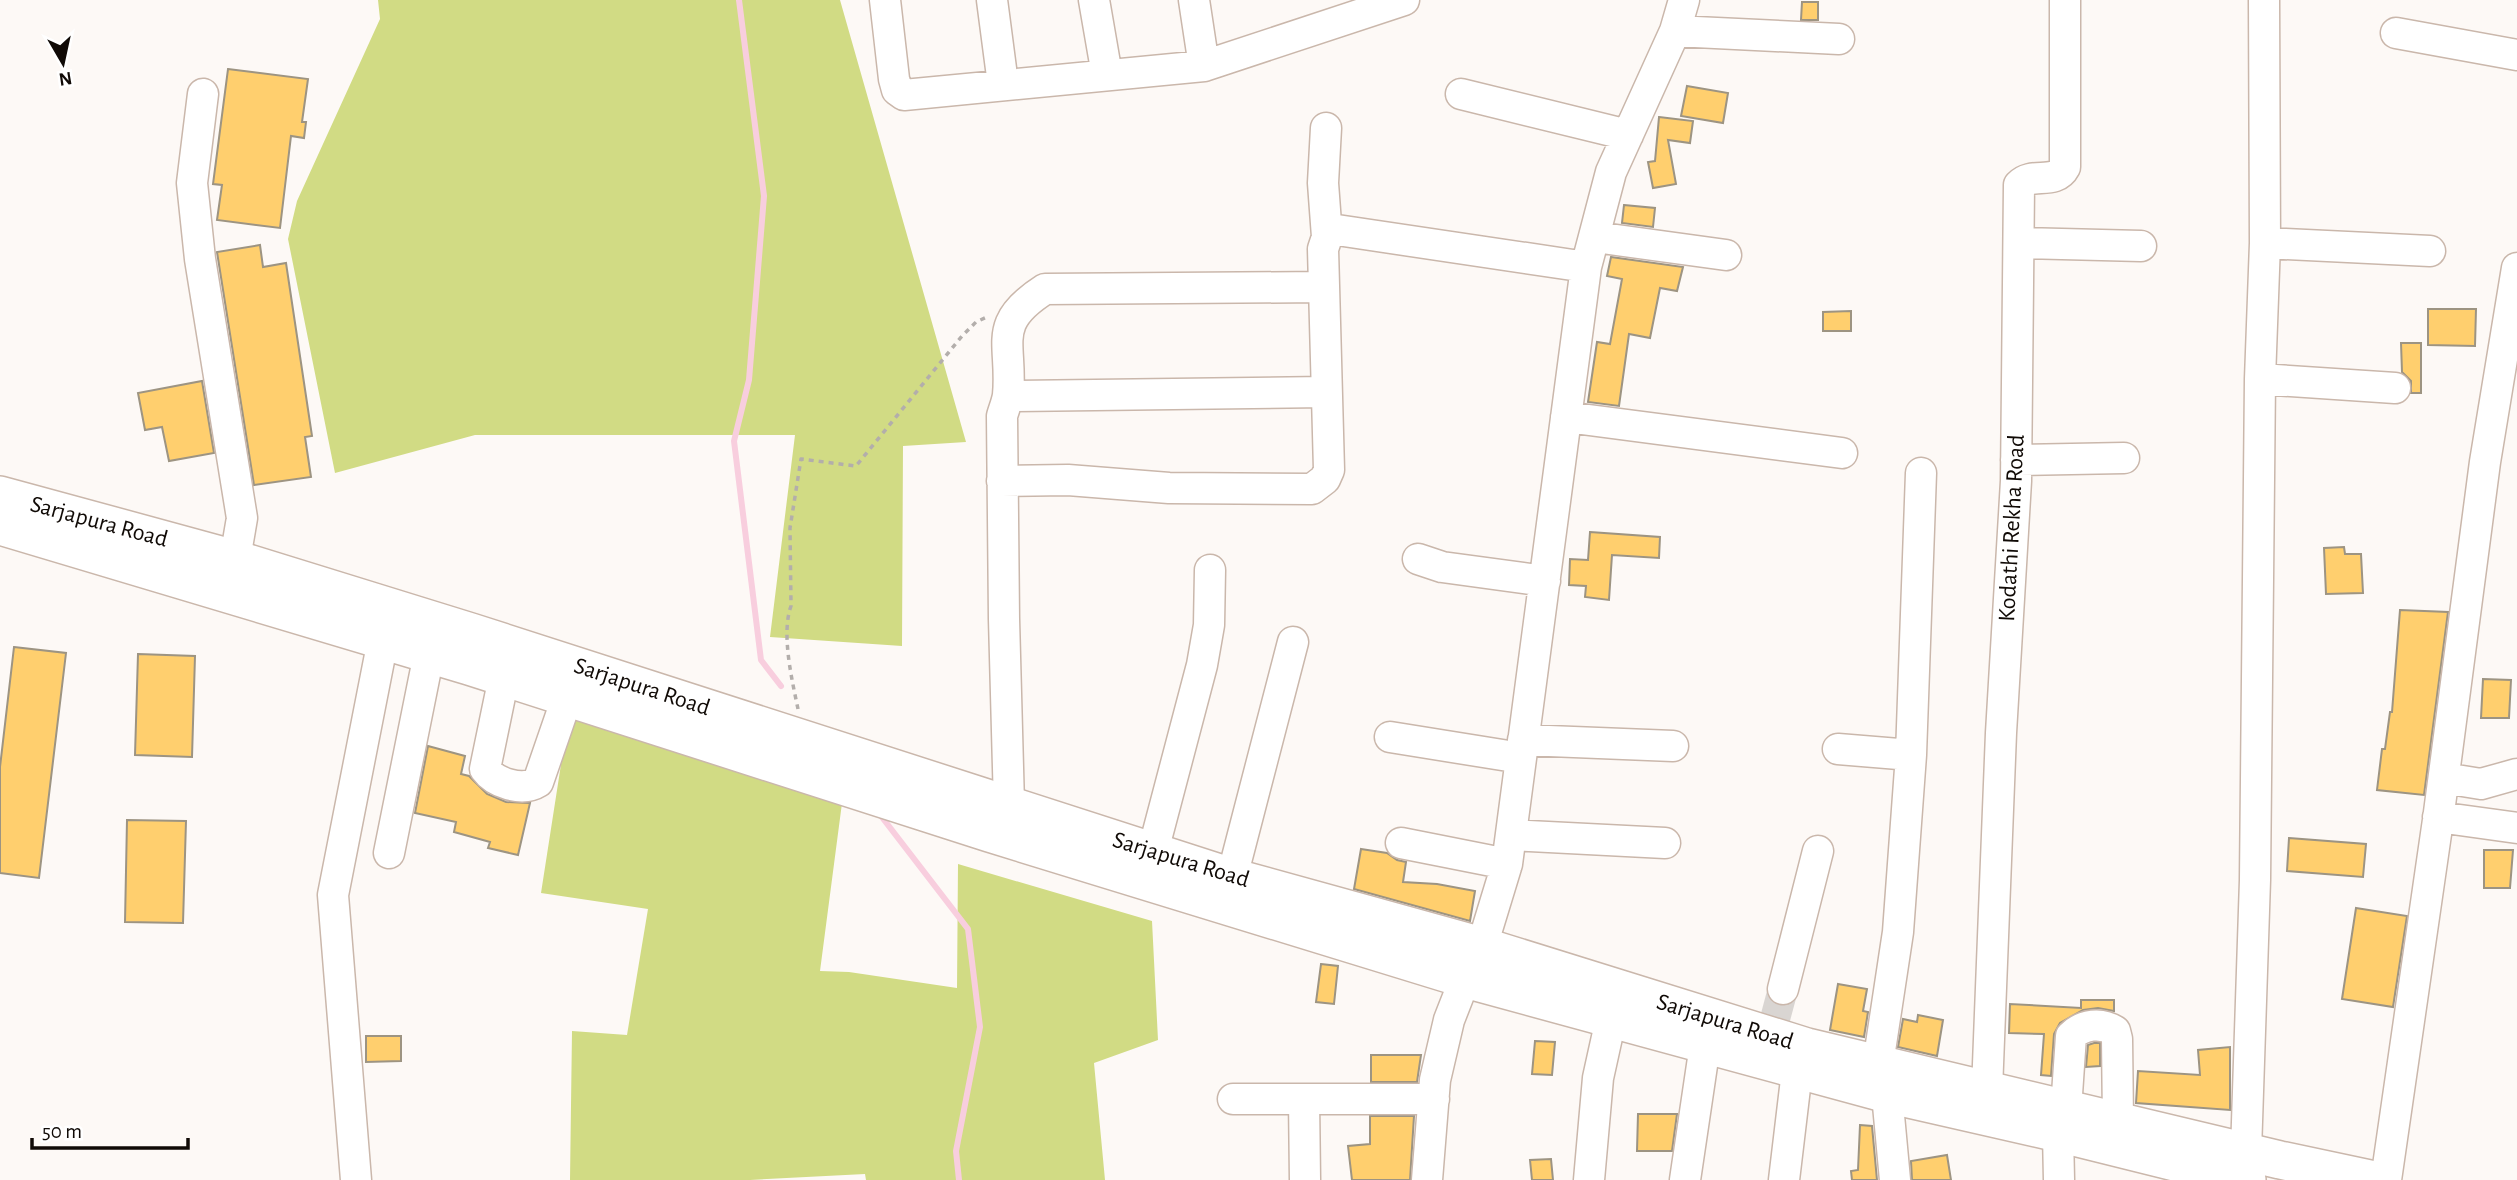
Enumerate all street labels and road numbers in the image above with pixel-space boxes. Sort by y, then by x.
street label: Kodathi Rekha Road [1995,434,2029,622]
street label: Sarjapura Road [28,492,170,552]
street label: Sarjapura Road [571,654,713,720]
street label: Sarjapura Road [1110,828,1252,892]
street label: Sarjapura Road [1654,990,1796,1054]

